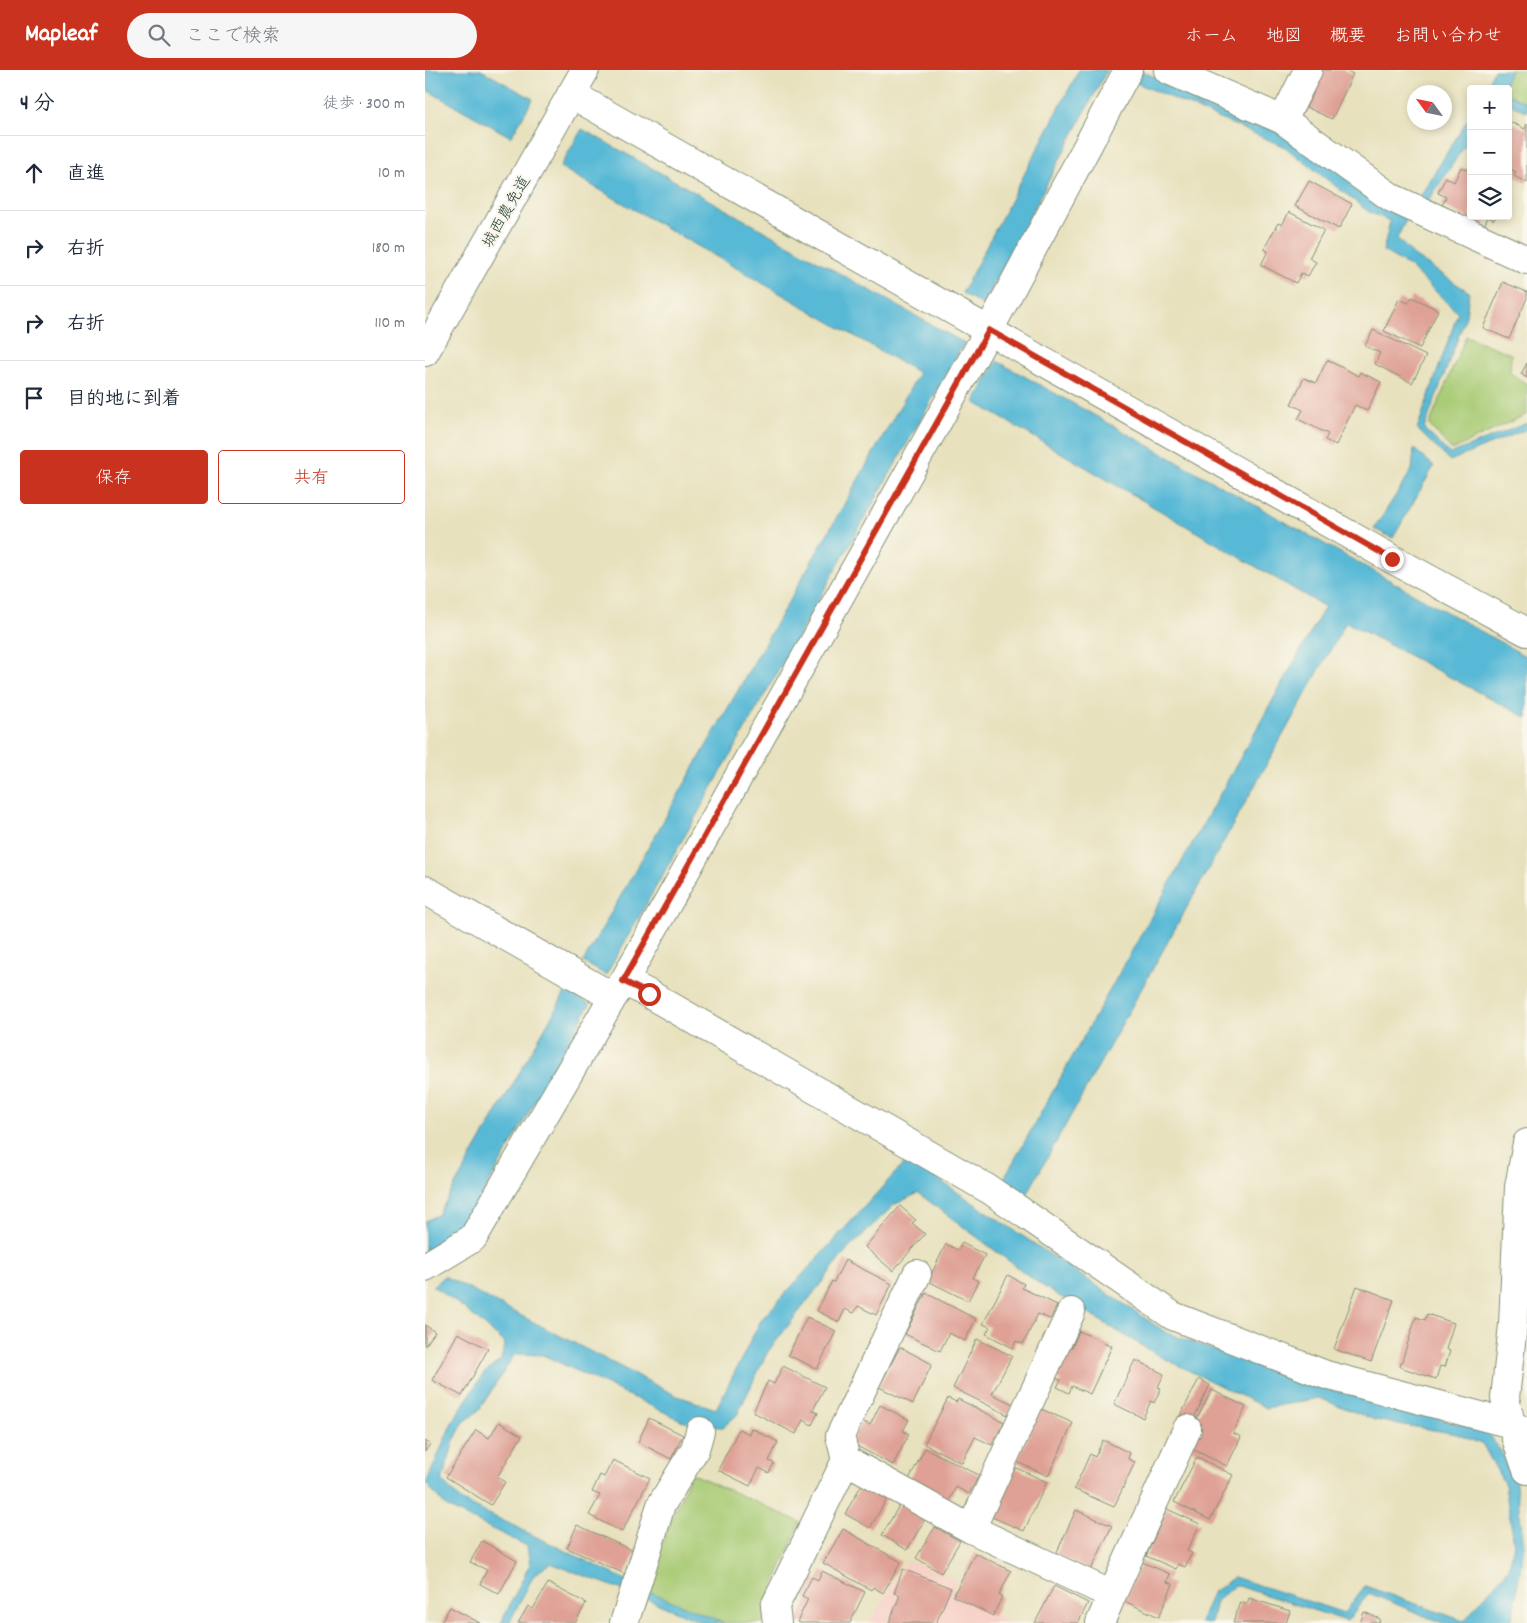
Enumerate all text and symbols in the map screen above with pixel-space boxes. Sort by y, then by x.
search box [127,13,477,58]
text: Mapleaf [25,18,97,52]
icon: search [145,21,173,49]
text: ここで検索 [185,24,280,51]
text: ホーム [1185,25,1238,50]
text: 地図 [1266,25,1302,50]
text: 概要 [1330,25,1366,50]
text: お問い合わせ [1394,25,1502,50]
north arrow [1407,85,1452,130]
map controls [1467,85,1512,220]
button: + [1467,85,1512,130]
text: 4 分 [20,90,55,120]
text: 徒歩 · 300 m [323,93,405,116]
button: − [1467,130,1512,175]
icon: ahead [20,159,48,187]
text: 直進 [67,162,105,189]
text: 10 m [378,162,405,185]
street label: 城西農免道 [477,172,537,253]
button: layers [1467,175,1512,220]
icon: right [20,234,48,262]
text: 右折 [67,237,105,264]
text: 180 m [372,237,405,260]
icon: right [20,309,48,337]
text: 右折 [67,312,105,339]
text: 110 m [375,312,405,335]
icon: arrive [20,384,48,412]
text: 目的地に到着 [67,387,181,414]
button: 保存 [20,450,208,504]
button: 共有 [218,450,405,504]
route end [1381,548,1404,571]
route start [638,983,661,1006]

